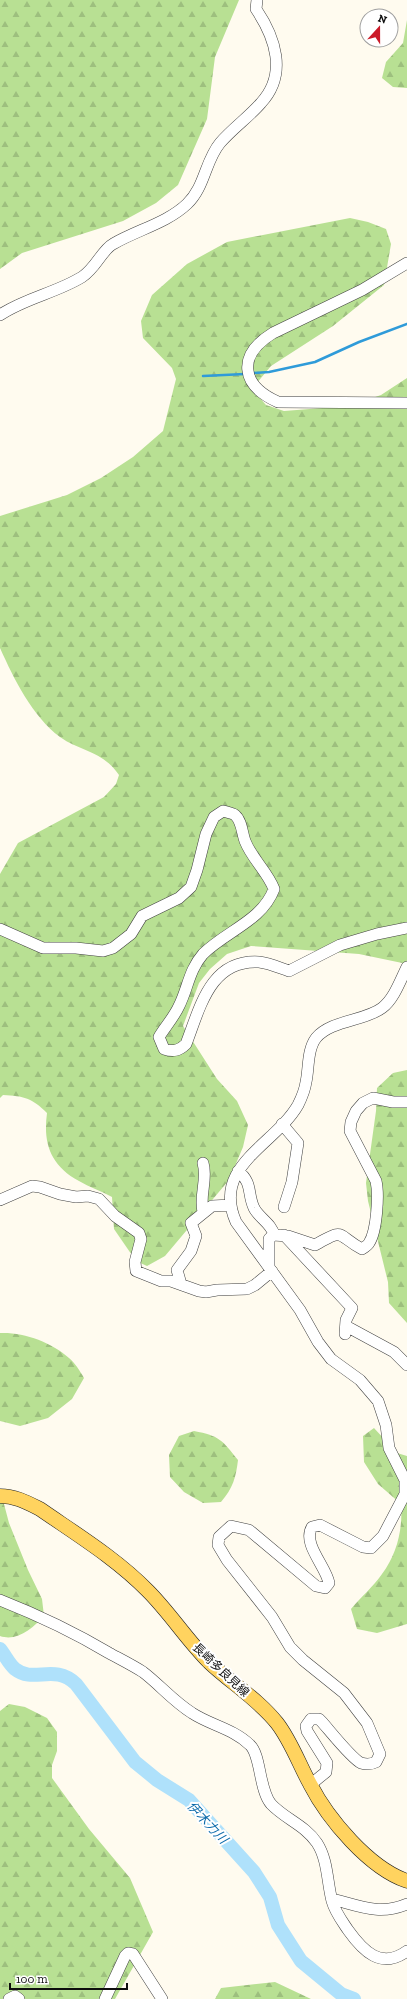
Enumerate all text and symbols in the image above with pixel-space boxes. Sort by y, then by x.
north arrow [359,8,399,48]
text: N [376,12,389,27]
street label: 長崎多良見線 [190,1640,252,1700]
water label: 伊木力川 [184,1798,232,1848]
scale bar [10,1965,127,1991]
text: 100 m [16,1972,48,1986]

